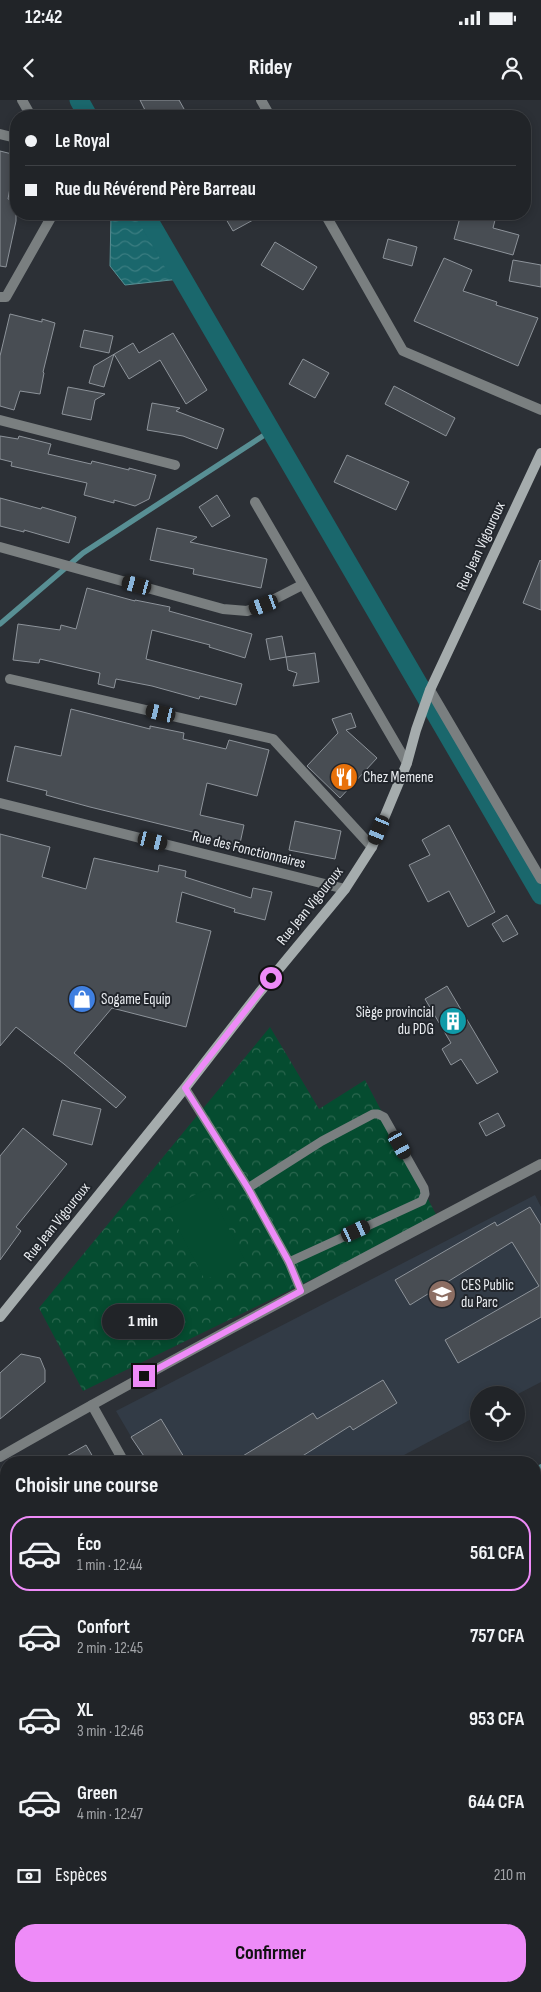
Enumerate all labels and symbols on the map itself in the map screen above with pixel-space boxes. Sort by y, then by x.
street label: Rue Jean Vigouroux [452,498,510,593]
car [120,574,153,596]
car [247,593,280,617]
car [144,702,177,724]
restaurant icon: Chez Memene [329,762,359,792]
place label: Chez Memene [363,768,434,787]
car [366,813,391,847]
street label: Rue des Fonctionnaires [190,827,308,873]
car [136,830,169,852]
street label: Rue Jean Vigouroux [273,863,348,949]
route start [260,967,282,989]
shop icon: Sogame Equip [67,984,97,1014]
place label: Sogame Equip [101,990,171,1009]
place label: Siège provincial du PDG [356,1003,434,1039]
building icon: Siège provincial du PDG [438,1006,468,1036]
car [386,1128,413,1162]
street label: Rue Jean Vigouroux [20,1179,95,1265]
car [339,1218,372,1244]
place label: CES Public du Parc [461,1276,514,1312]
school or university icon: CES Public du Parc [427,1279,457,1309]
callout: 1 min [103,1304,185,1338]
route end [133,1365,155,1387]

